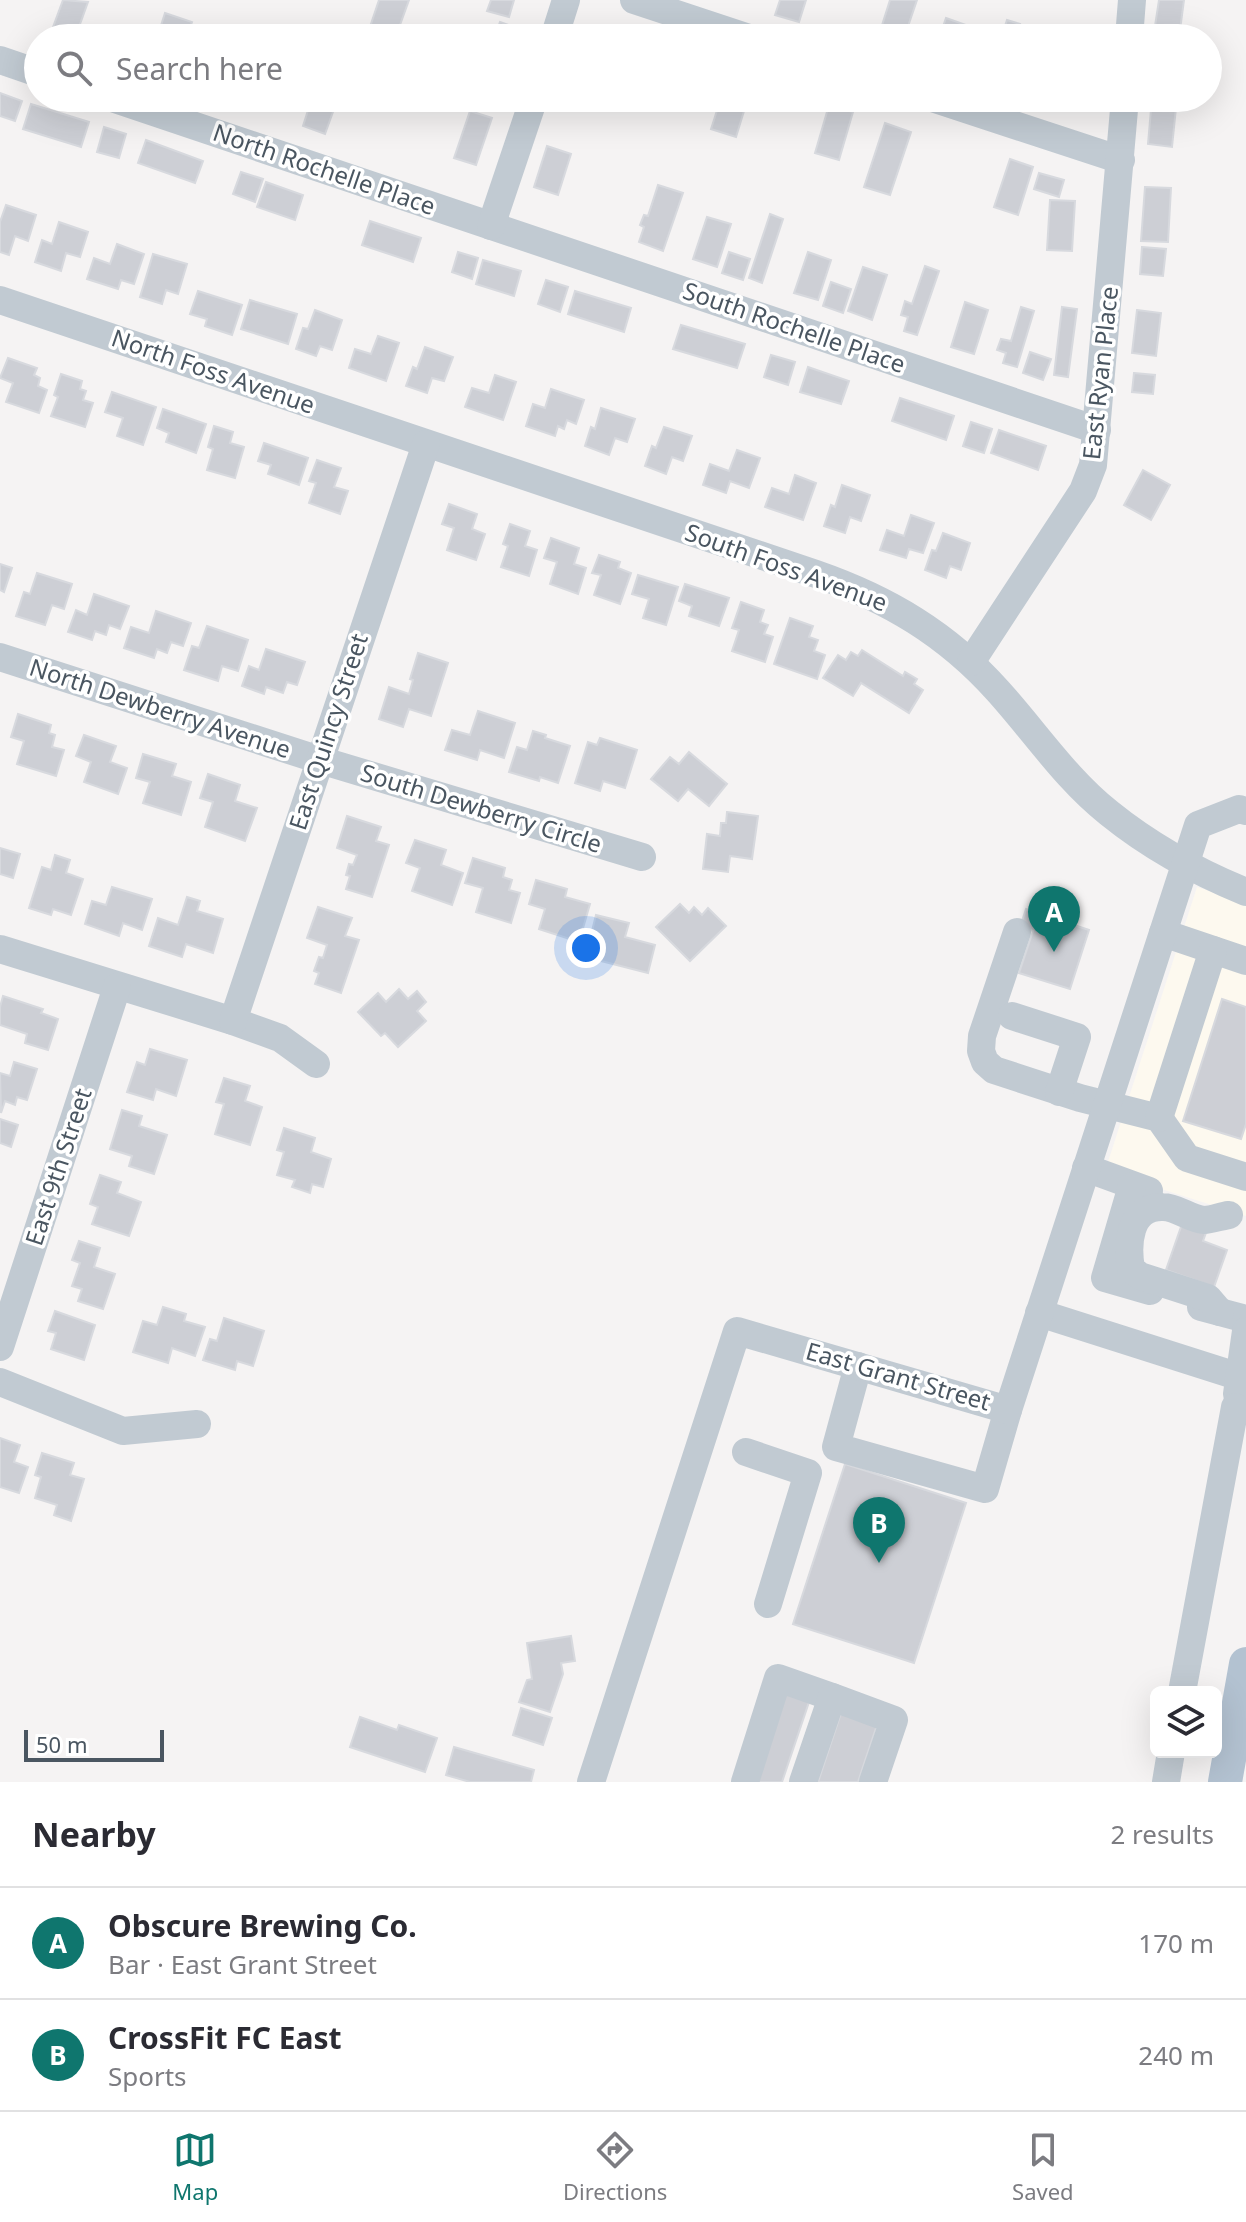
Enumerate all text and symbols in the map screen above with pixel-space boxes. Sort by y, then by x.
search box [24,24,1222,112]
icon: search [52,46,96,90]
text: Search here [116,48,283,89]
street label: North Rochelle Place [209,115,440,222]
street label: South Rochelle Place [679,273,910,380]
street label: East Ryan Place [1074,285,1125,461]
street label: North Foss Avenue [107,320,320,421]
street label: South Foss Avenue [681,515,892,618]
street label: East Quincy Street [280,629,375,834]
street label: North Dewberry Avenue [26,650,295,765]
street label: South Dewberry Circle [357,755,606,860]
pin: A [1028,886,1080,952]
your location [566,928,606,968]
street label: East 9th Street [17,1083,99,1249]
street label: East Grant Street [802,1333,995,1418]
pin: B [853,1497,905,1563]
map controls [1150,1686,1222,1758]
button: layers [1150,1686,1222,1758]
scale bar [24,1726,164,1762]
text: 50 m [36,1729,87,1759]
text: Nearby [32,1811,156,1857]
text: 2 results [1110,1816,1214,1852]
text: Obscure Brewing Co. [108,1905,417,1946]
text: A [49,1925,67,1961]
text: 170 m [1138,1925,1214,1961]
text: Bar · East Grant Street [108,1946,377,1982]
text: CrossFit FC East [108,2017,342,2058]
text: B [49,2037,67,2073]
text: 240 m [1138,2037,1214,2073]
text: Sports [108,2058,187,2094]
tab: Map [172,2128,218,2206]
tab: Directions [563,2128,667,2206]
tab: Saved [1012,2128,1074,2206]

